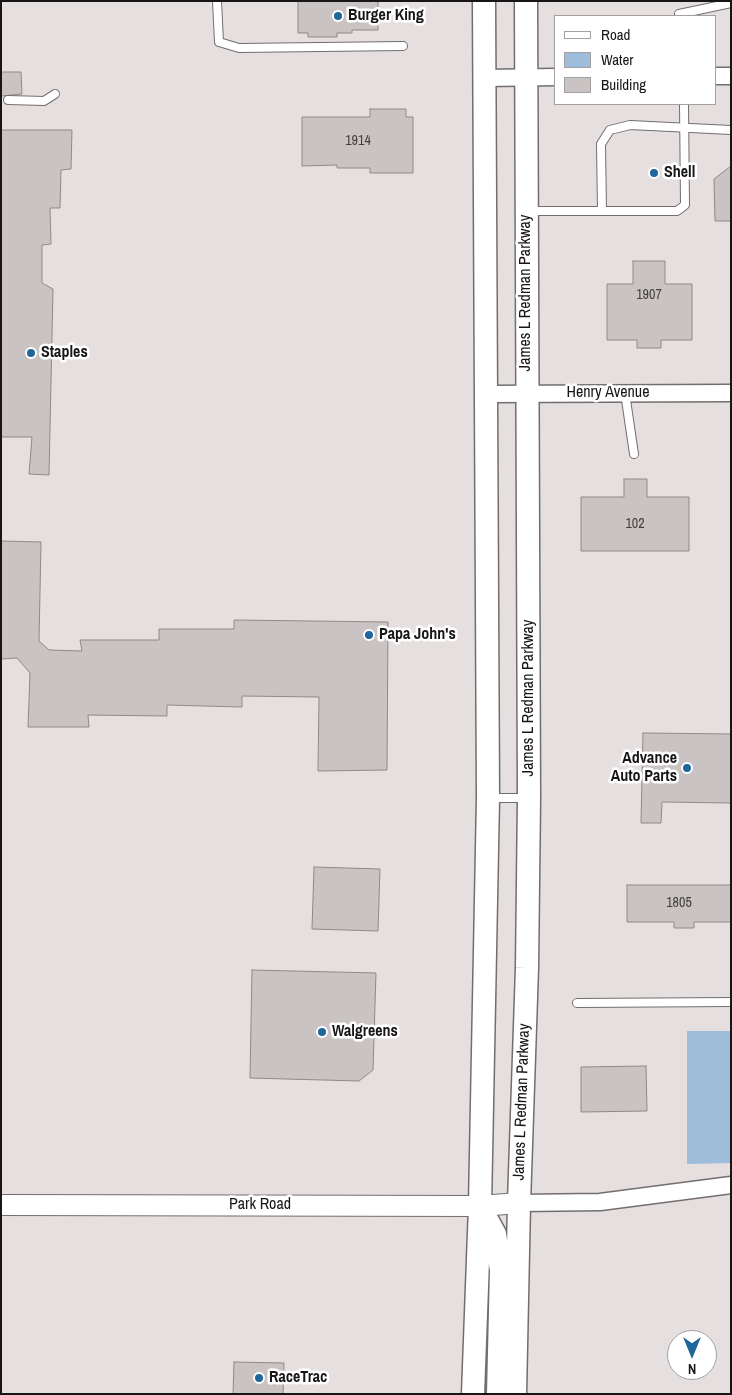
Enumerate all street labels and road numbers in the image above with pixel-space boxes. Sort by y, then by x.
street label: James L Redman Parkway [516,215,536,371]
street label: Henry Avenue [567,383,649,403]
street label: James L Redman Parkway [519,620,539,776]
street label: James L Redman Parkway [510,1023,534,1181]
street label: Park Road [229,1195,291,1215]

